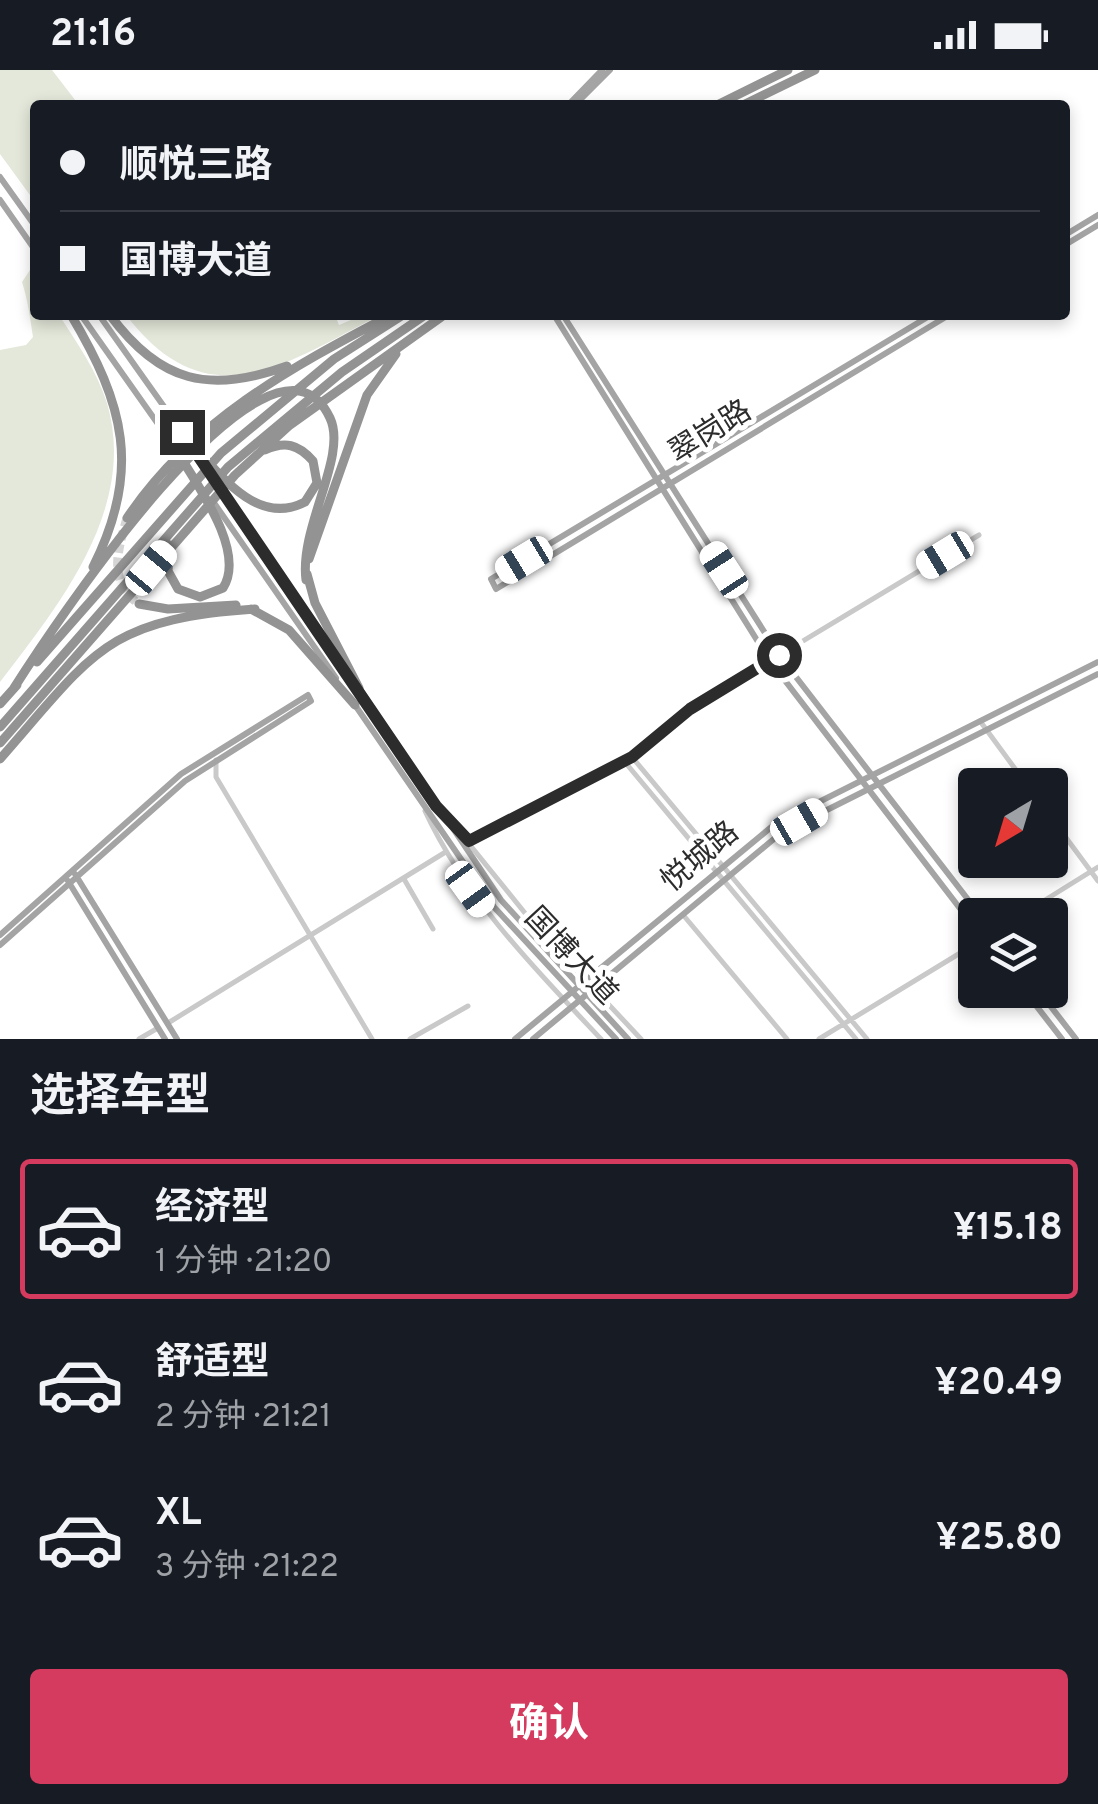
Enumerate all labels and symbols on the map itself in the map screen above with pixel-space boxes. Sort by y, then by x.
street label: 翠岗路 [663,393,759,473]
route end [160,410,205,455]
car [912,527,978,583]
car [491,532,557,588]
car [120,535,182,601]
car [695,537,753,603]
route start [757,633,802,678]
north arrow [958,768,1068,878]
car [766,794,832,850]
street label: 悦城路 [655,815,747,901]
car [440,856,500,922]
street label: 国博大道 [516,901,624,1013]

